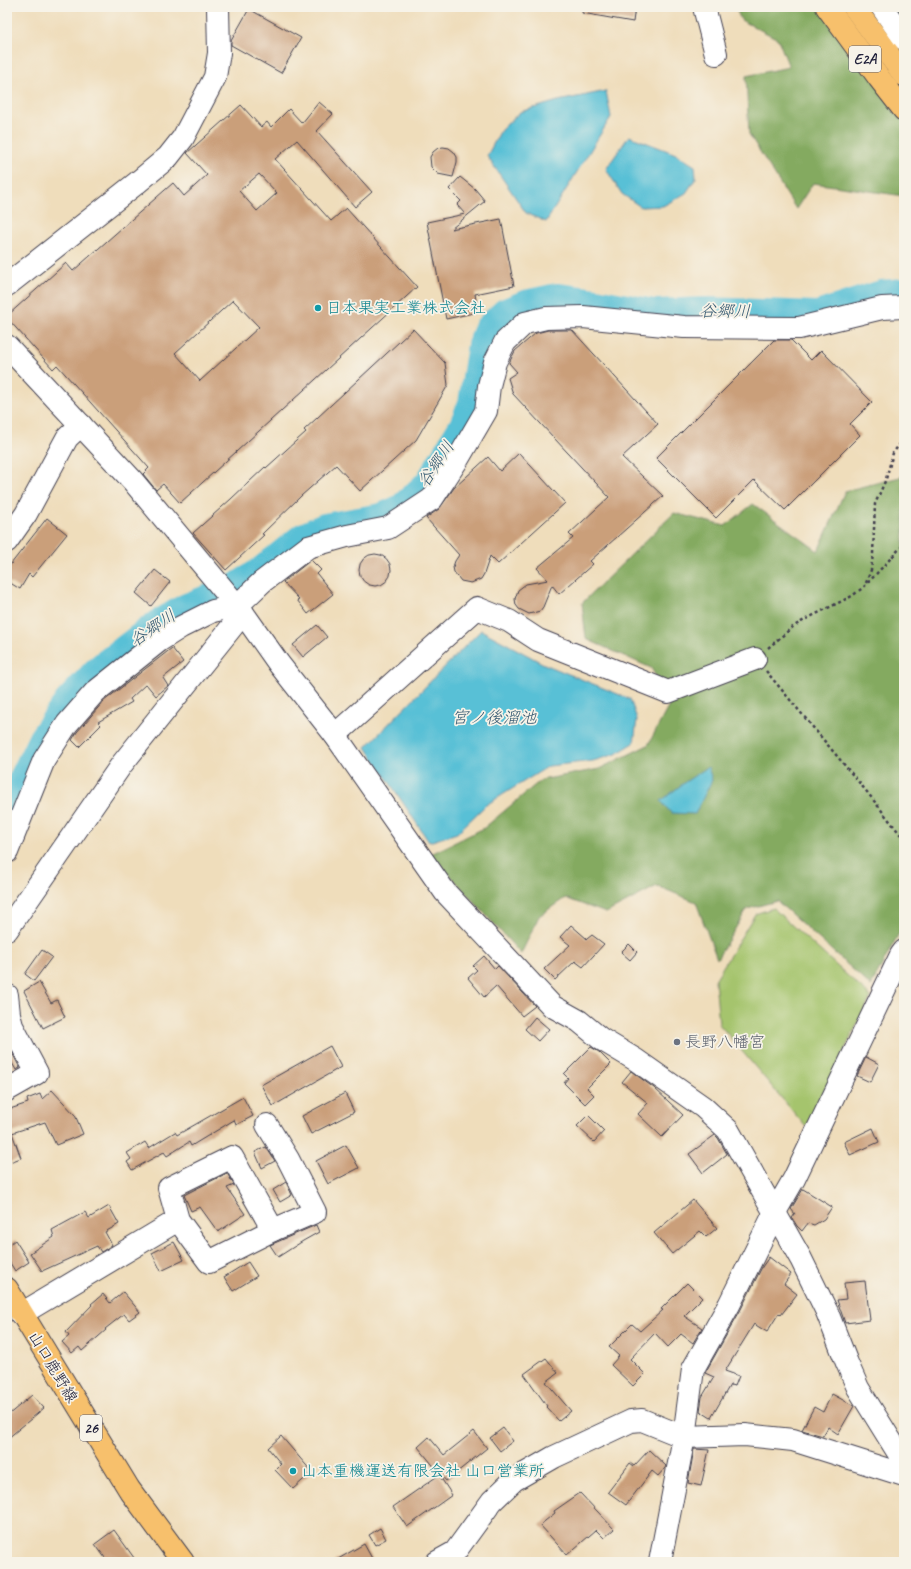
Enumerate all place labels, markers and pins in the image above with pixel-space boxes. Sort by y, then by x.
place label: 日本果実工業株式会社 [326,298,486,318]
marker: 日本果実工業株式会社 [313,303,323,313]
place label: 長野八幡宮 [685,1032,765,1052]
marker: 長野八幡宮 [672,1037,682,1047]
place label: 山本重機運送有限会社 山口営業所 [301,1461,545,1481]
marker: 山本重機運送有限会社 山口営業所 [288,1466,298,1476]

